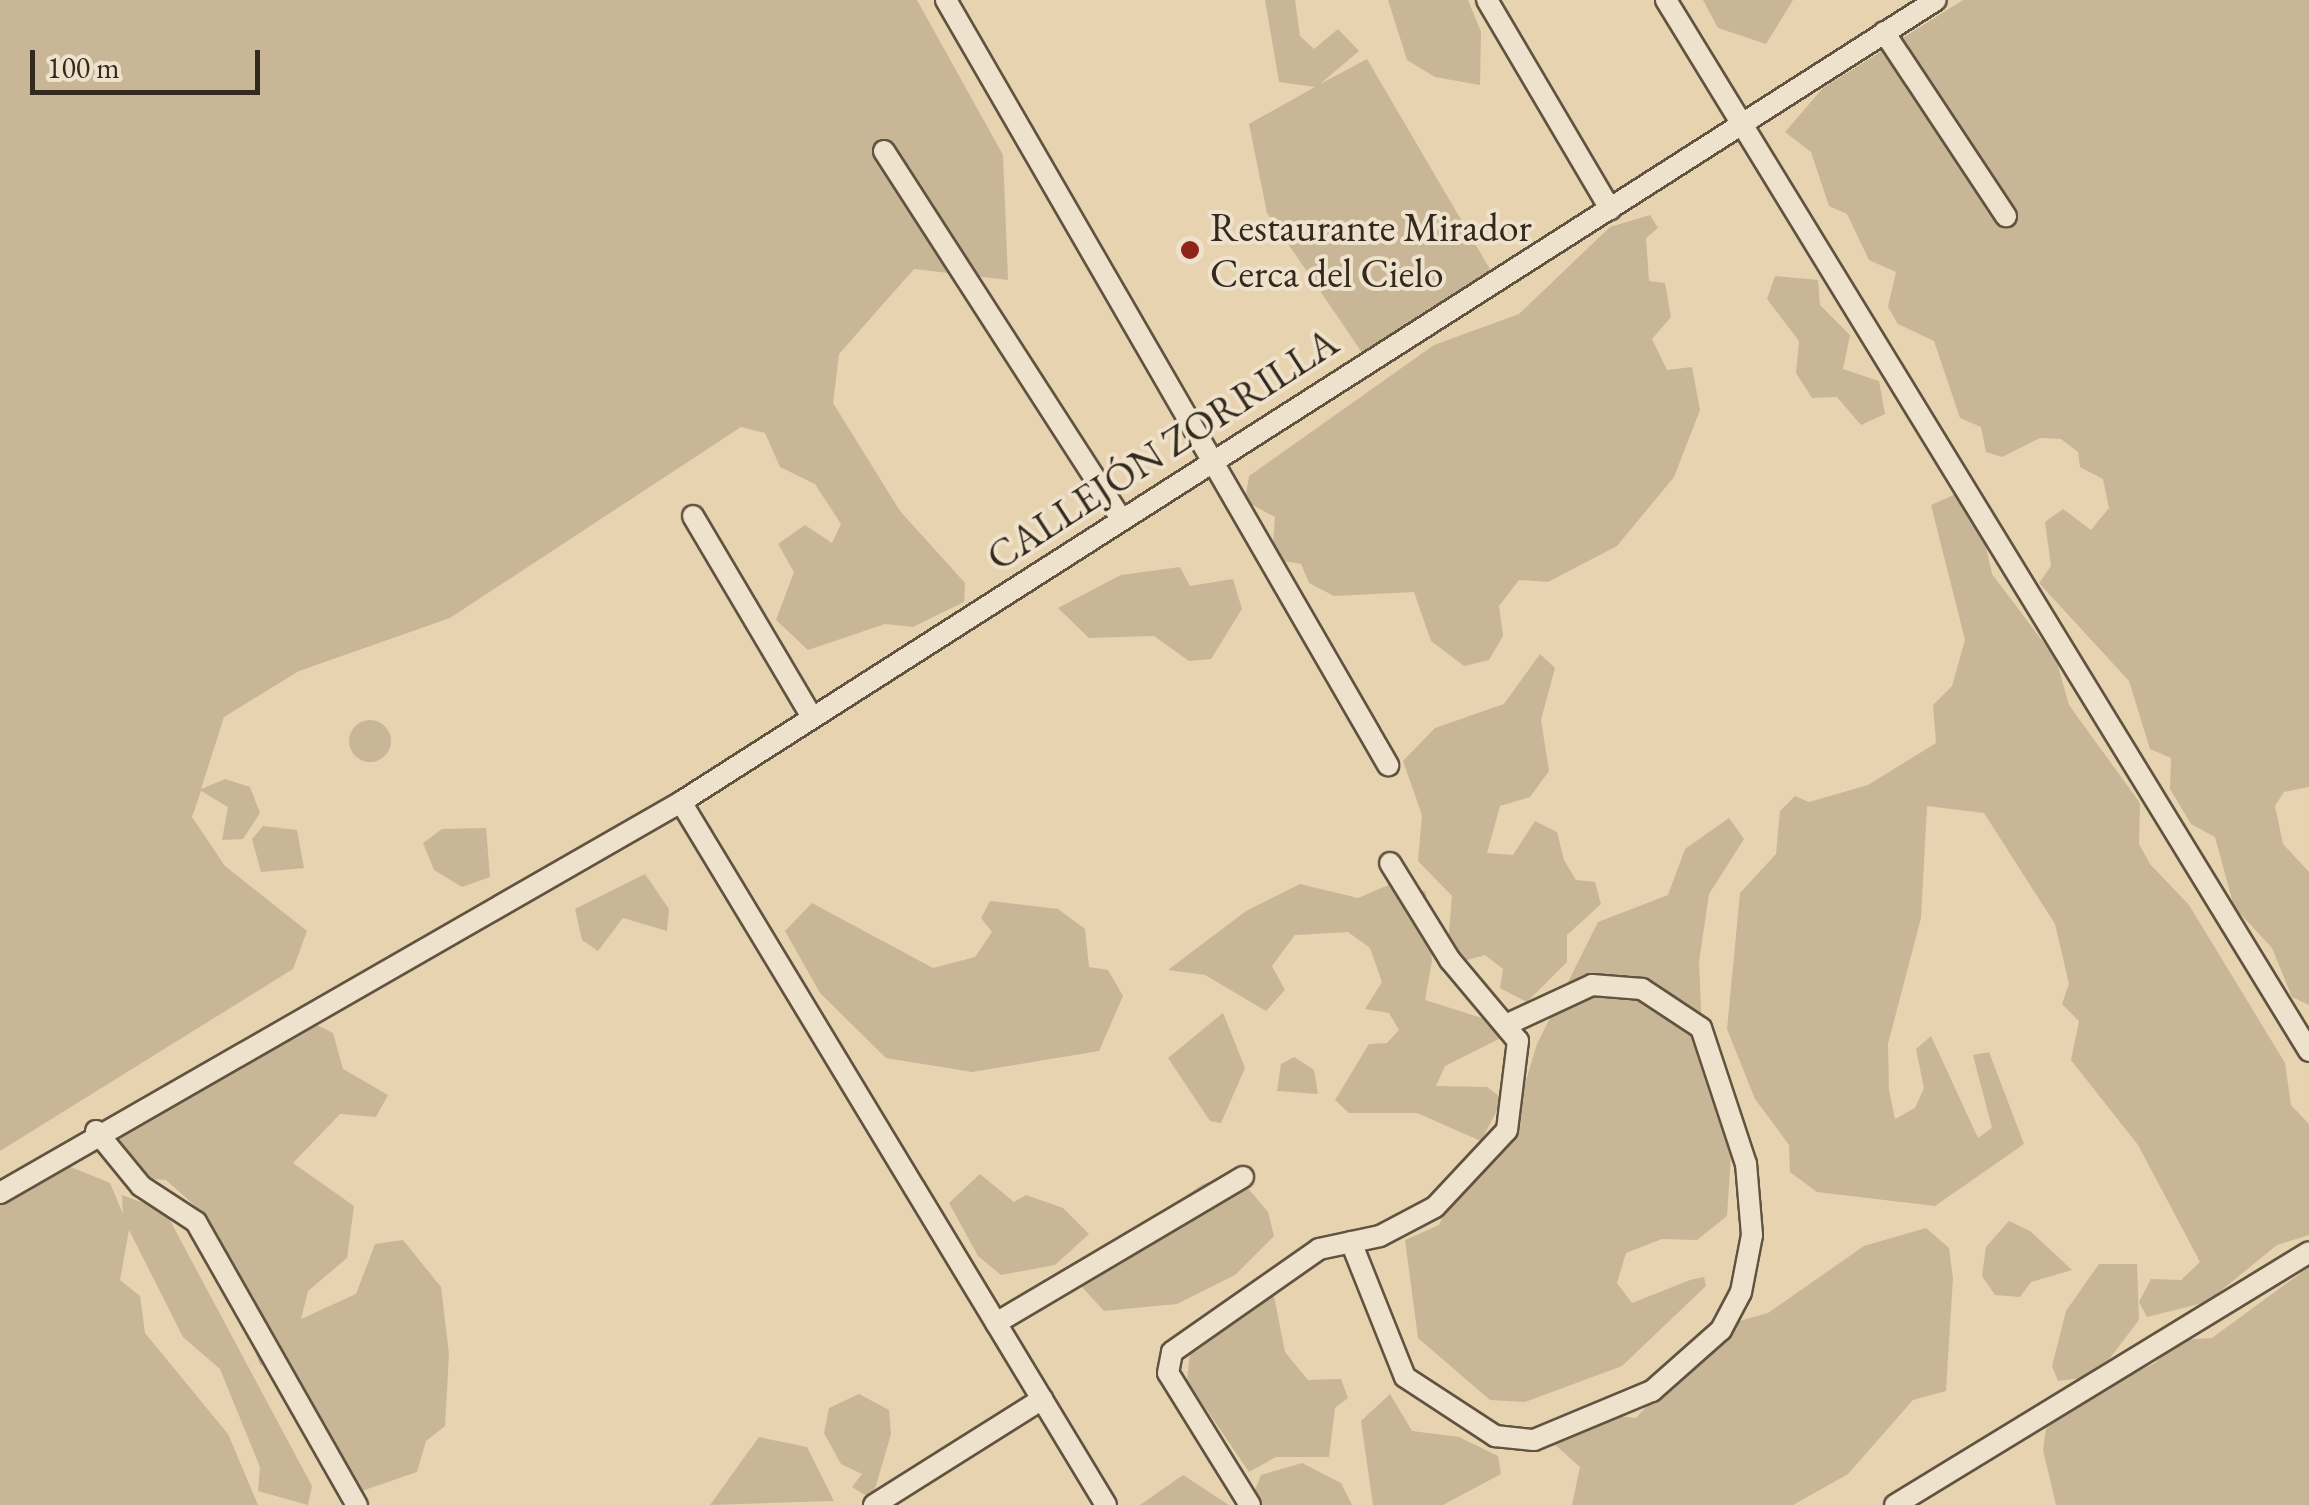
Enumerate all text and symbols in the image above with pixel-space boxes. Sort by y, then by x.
scale bar [35,30,265,92]
text: 100 m [47,48,120,87]
place label: Restaurante Mirador Cerca del Cielo [1210,203,1532,297]
marker: Restaurante Mirador Cerca del Cielo [1179,239,1201,261]
street label: CALLEJÓN ZORRILLA [977,318,1347,580]

